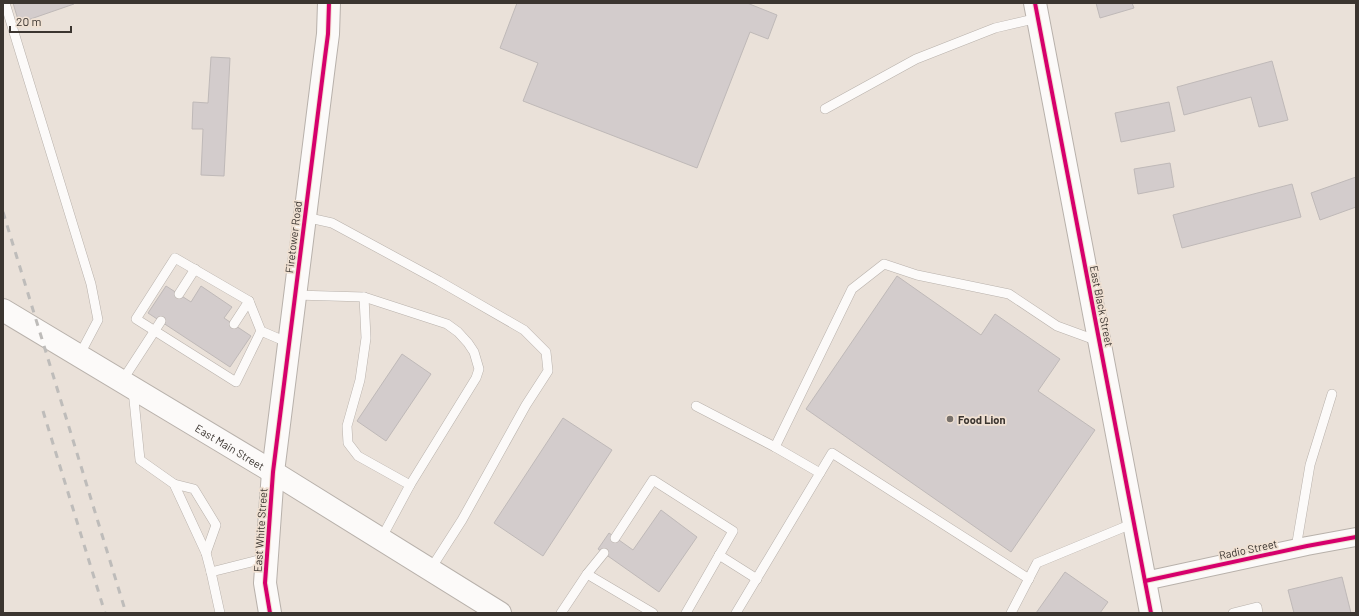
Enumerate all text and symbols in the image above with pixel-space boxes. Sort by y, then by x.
scale bar [10,8,71,34]
text: 20 m [16,14,42,28]
street label: Firetower Road [282,200,304,274]
street label: East Black Street [1088,264,1116,348]
place label: Food Lion [958,413,1005,426]
marker: Food Lion [945,414,955,424]
street label: East Main Street [193,421,267,472]
street label: East White Street [251,488,269,572]
street label: Radio Street [1218,536,1278,562]

